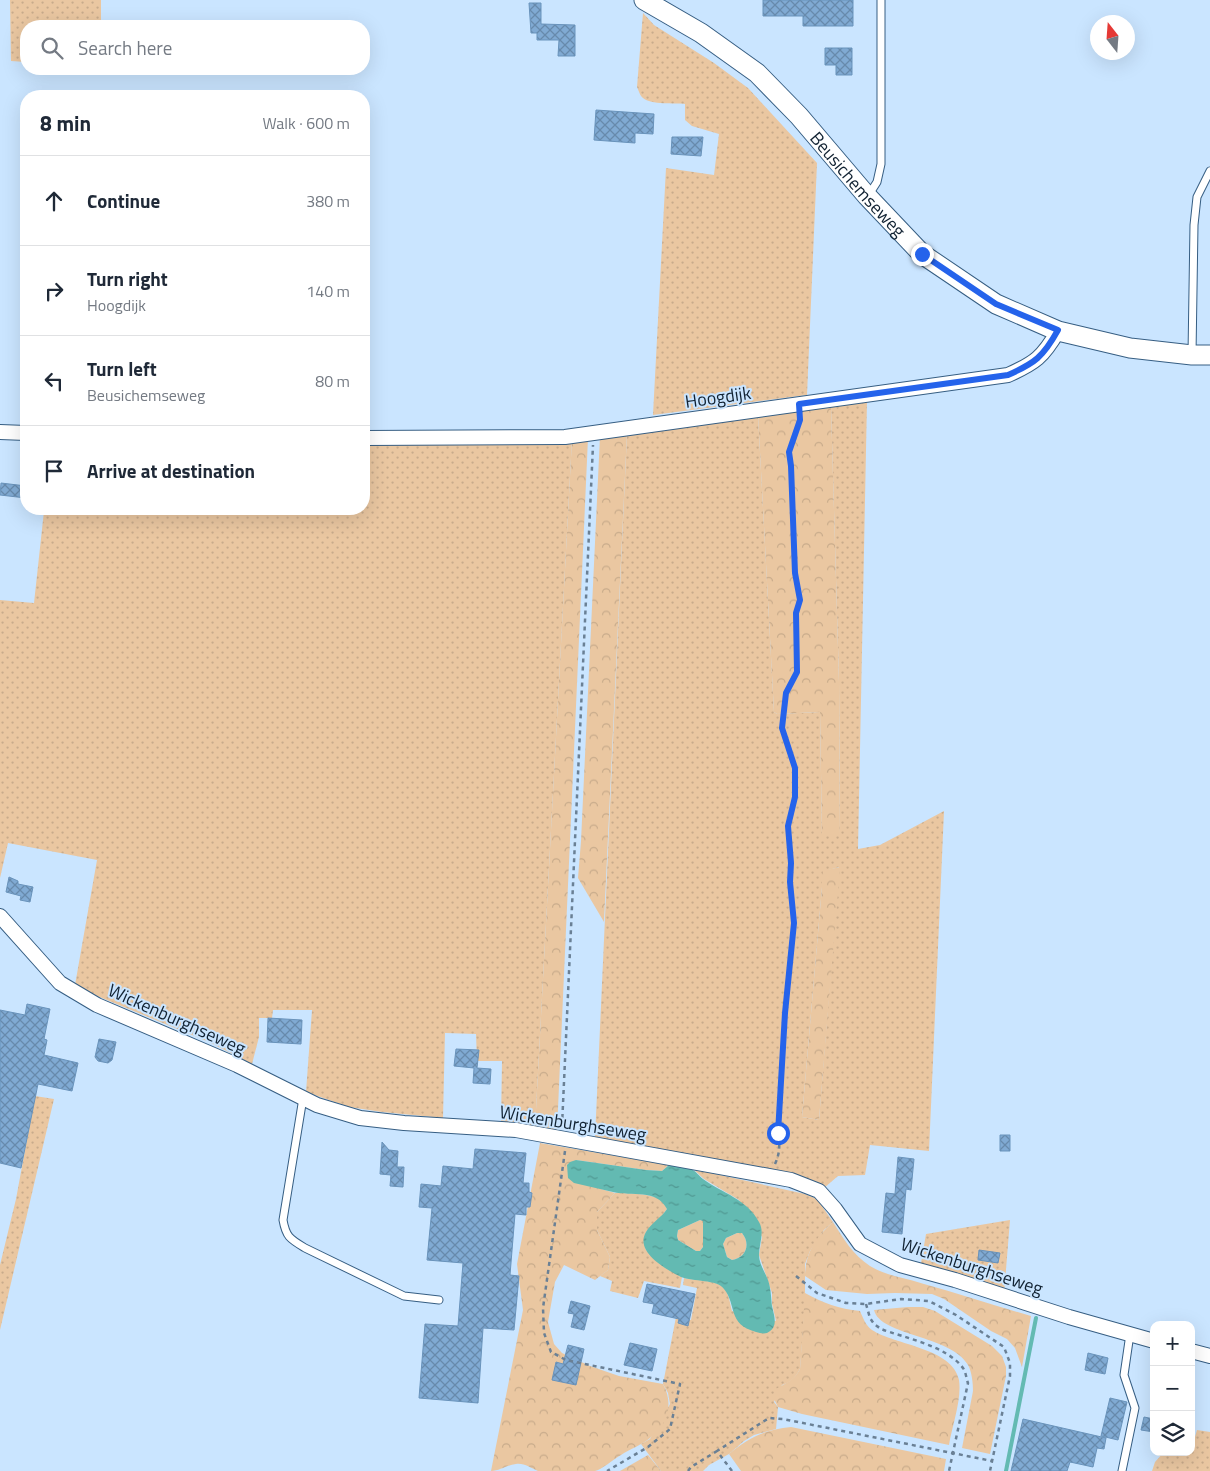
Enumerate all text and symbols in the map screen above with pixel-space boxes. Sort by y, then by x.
north arrow [1090,15,1135,60]
search box [20,20,370,75]
text: Search here [78,33,172,62]
icon: search [38,34,66,62]
text: 8 min [40,107,91,139]
text: Walk · 600 m [262,111,350,135]
street label: Beusichemseweg [804,125,912,243]
text: Continue [87,186,160,215]
icon: ahead [40,187,68,215]
text: 380 m [306,189,350,213]
route end [911,243,934,266]
text: Turn right [87,264,168,293]
icon: right [40,277,68,305]
text: 140 m [306,279,350,303]
text: Hoogdijk [87,293,146,317]
text: Turn left [87,354,157,383]
icon: left [40,367,68,395]
text: 80 m [315,369,350,393]
street label: Hoogdijk [683,379,753,415]
text: Beusichemseweg [87,383,205,407]
text: Arrive at destination [87,456,255,485]
icon: arrive [40,457,68,485]
street label: Wickenburghseweg [104,977,250,1061]
street label: Wickenburghseweg [498,1098,648,1148]
route start [767,1122,790,1145]
street label: Wickenburghseweg [897,1230,1047,1302]
map controls [1150,1321,1195,1456]
button: + [1150,1321,1195,1366]
button: − [1150,1366,1195,1411]
button: layers [1150,1411,1195,1456]

